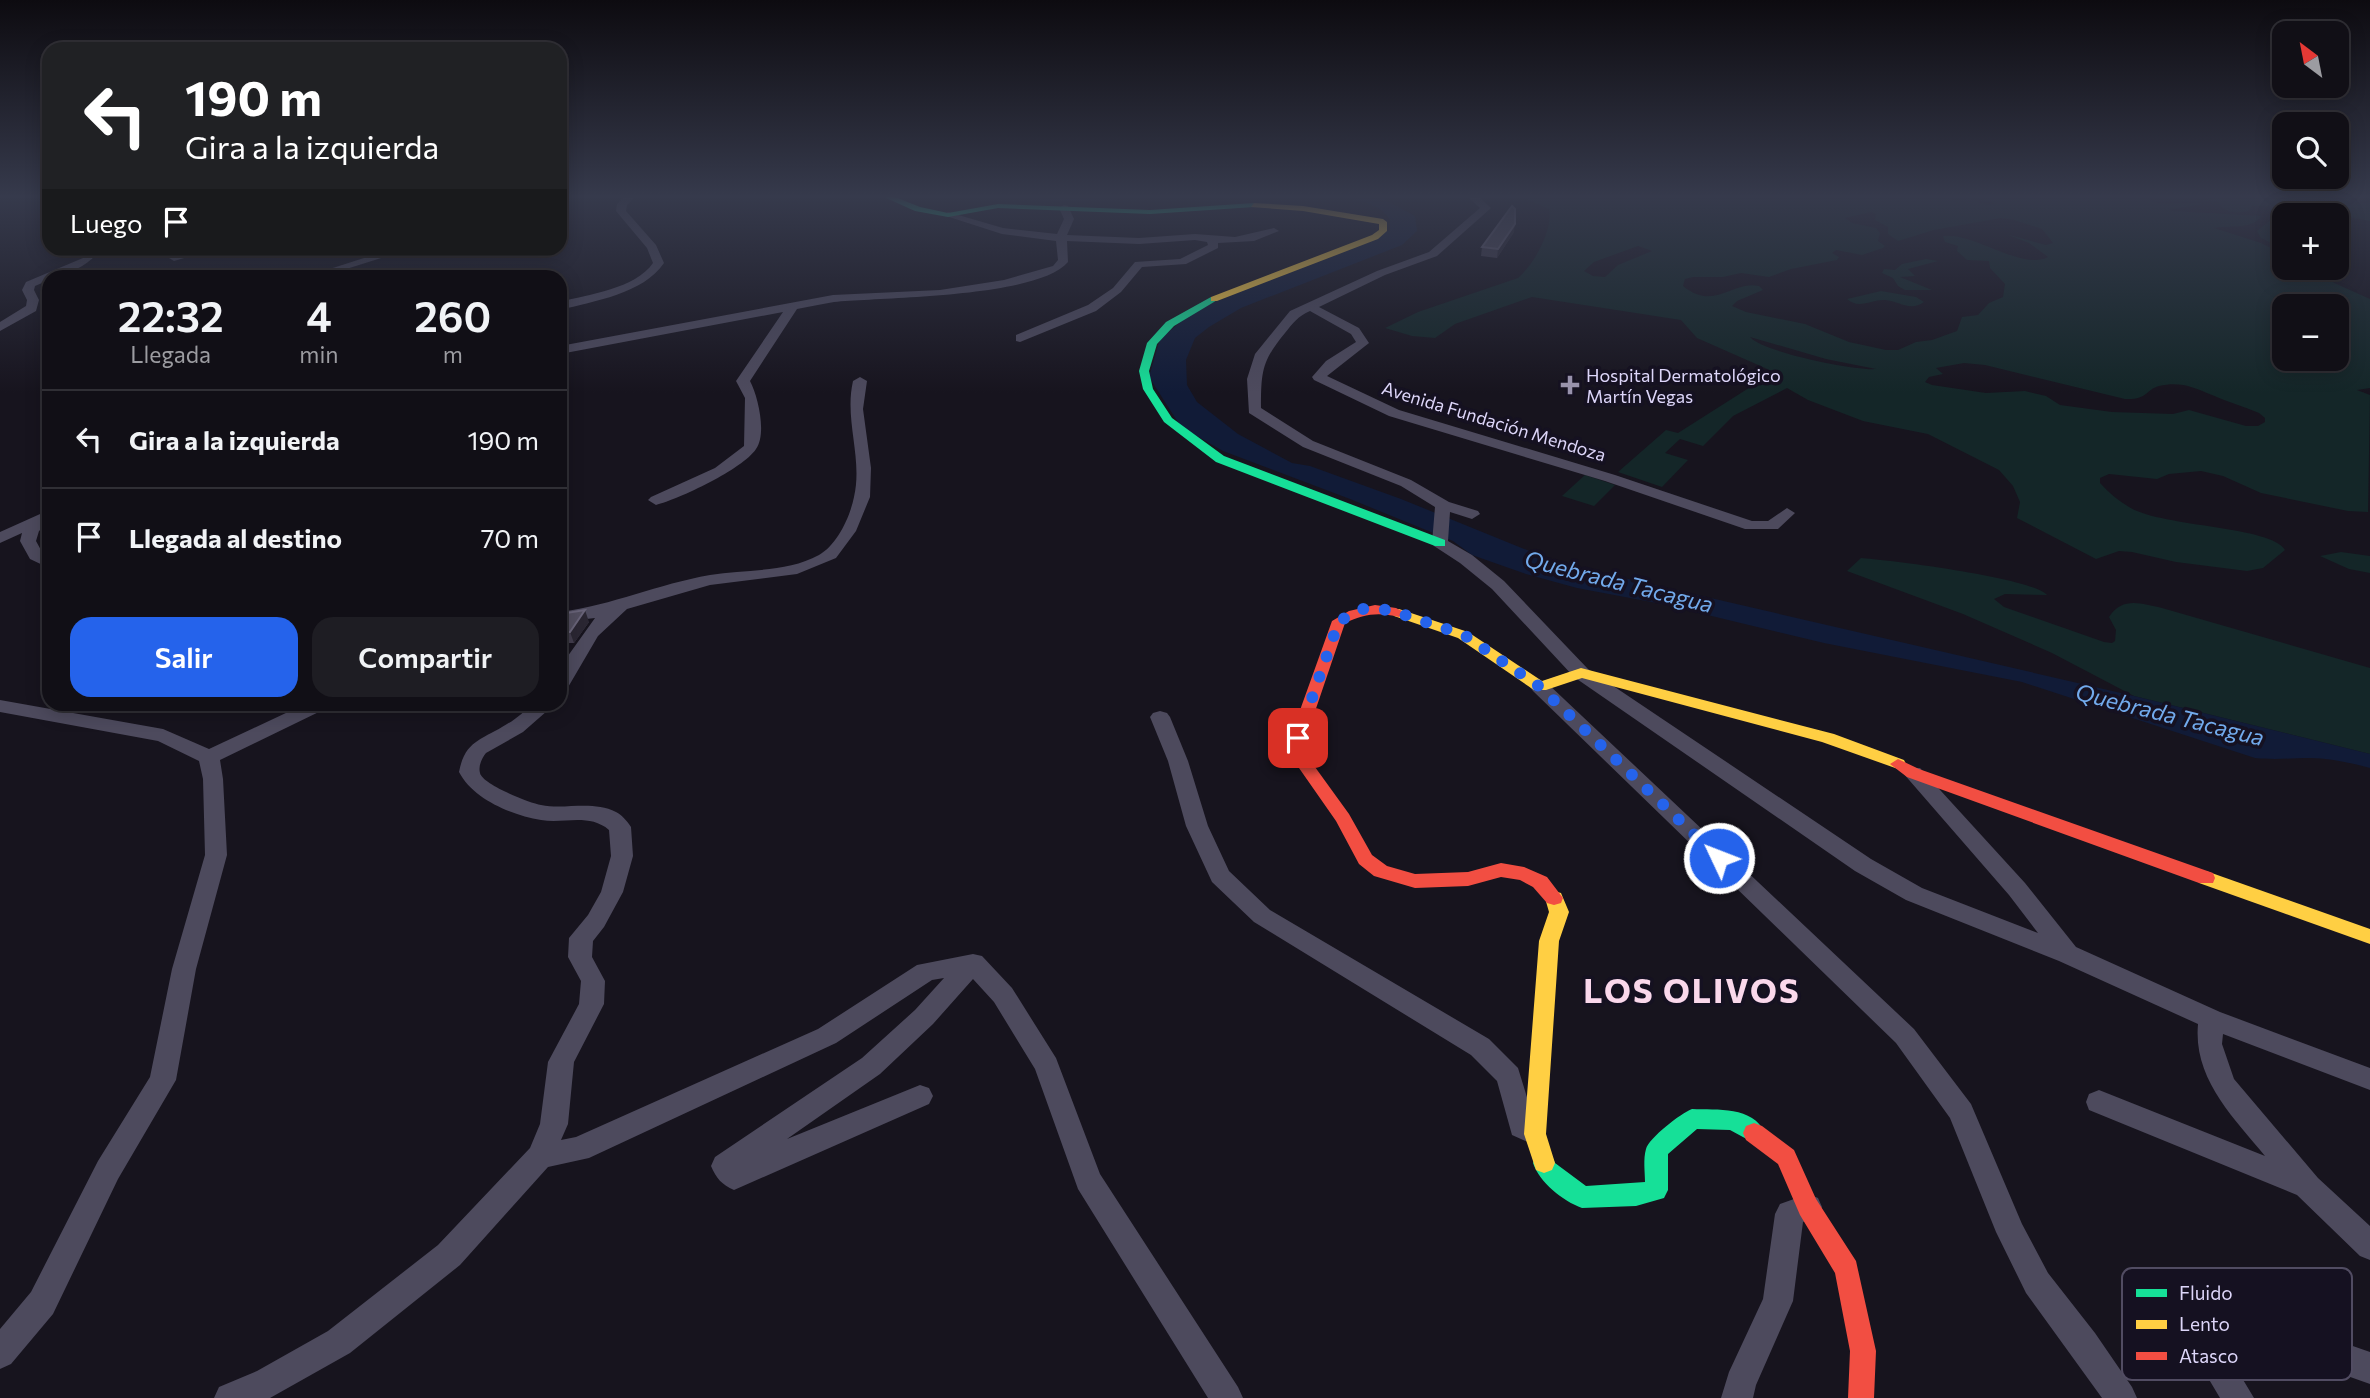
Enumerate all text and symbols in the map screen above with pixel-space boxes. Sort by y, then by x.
north arrow [2272,21,2348,98]
map controls [2272,21,2349,371]
text: 190 m [185,66,322,126]
icon: left [70,70,161,161]
button: search [2272,112,2349,189]
text: Gira a la izquierda [185,126,439,166]
icon: arrive [157,203,195,241]
button: + [2272,203,2349,280]
text: Luego [70,207,143,238]
text: 22:32 [118,289,224,341]
text: 4 [306,289,332,341]
text: 260 [414,289,491,341]
button: − [2272,294,2349,371]
text: Llegada [130,340,211,368]
text: min [299,340,339,368]
text: m [443,340,463,368]
place label: Hospital Dermatológico Martín Vegas [1586,364,1781,407]
marker: Hospital Dermatológico Martín Vegas [1560,375,1580,395]
street label: Avenida Fundación Mendoza [1379,376,1609,466]
icon: left [70,420,108,458]
text: Gira a la izquierda [129,424,340,455]
text: 190 m [467,424,539,455]
icon: arrive [70,518,108,556]
text: Llegada al destino [129,522,342,553]
text: 70 m [481,522,539,553]
water label: Quebrada Tacagua [1522,544,1716,618]
button: Salir [70,617,298,697]
button: Compartir [312,617,539,697]
water label: Quebrada Tacagua [2073,677,2267,751]
pin [1268,708,1328,768]
icon: arrive [1279,719,1317,757]
position arrow [1682,821,1756,895]
district label: LOS OLIVOS [1583,969,1801,1010]
legend [2122,1268,2352,1380]
text: Fluido [2179,1281,2233,1304]
text: Lento [2179,1312,2230,1335]
text: Atasco [2179,1344,2238,1367]

